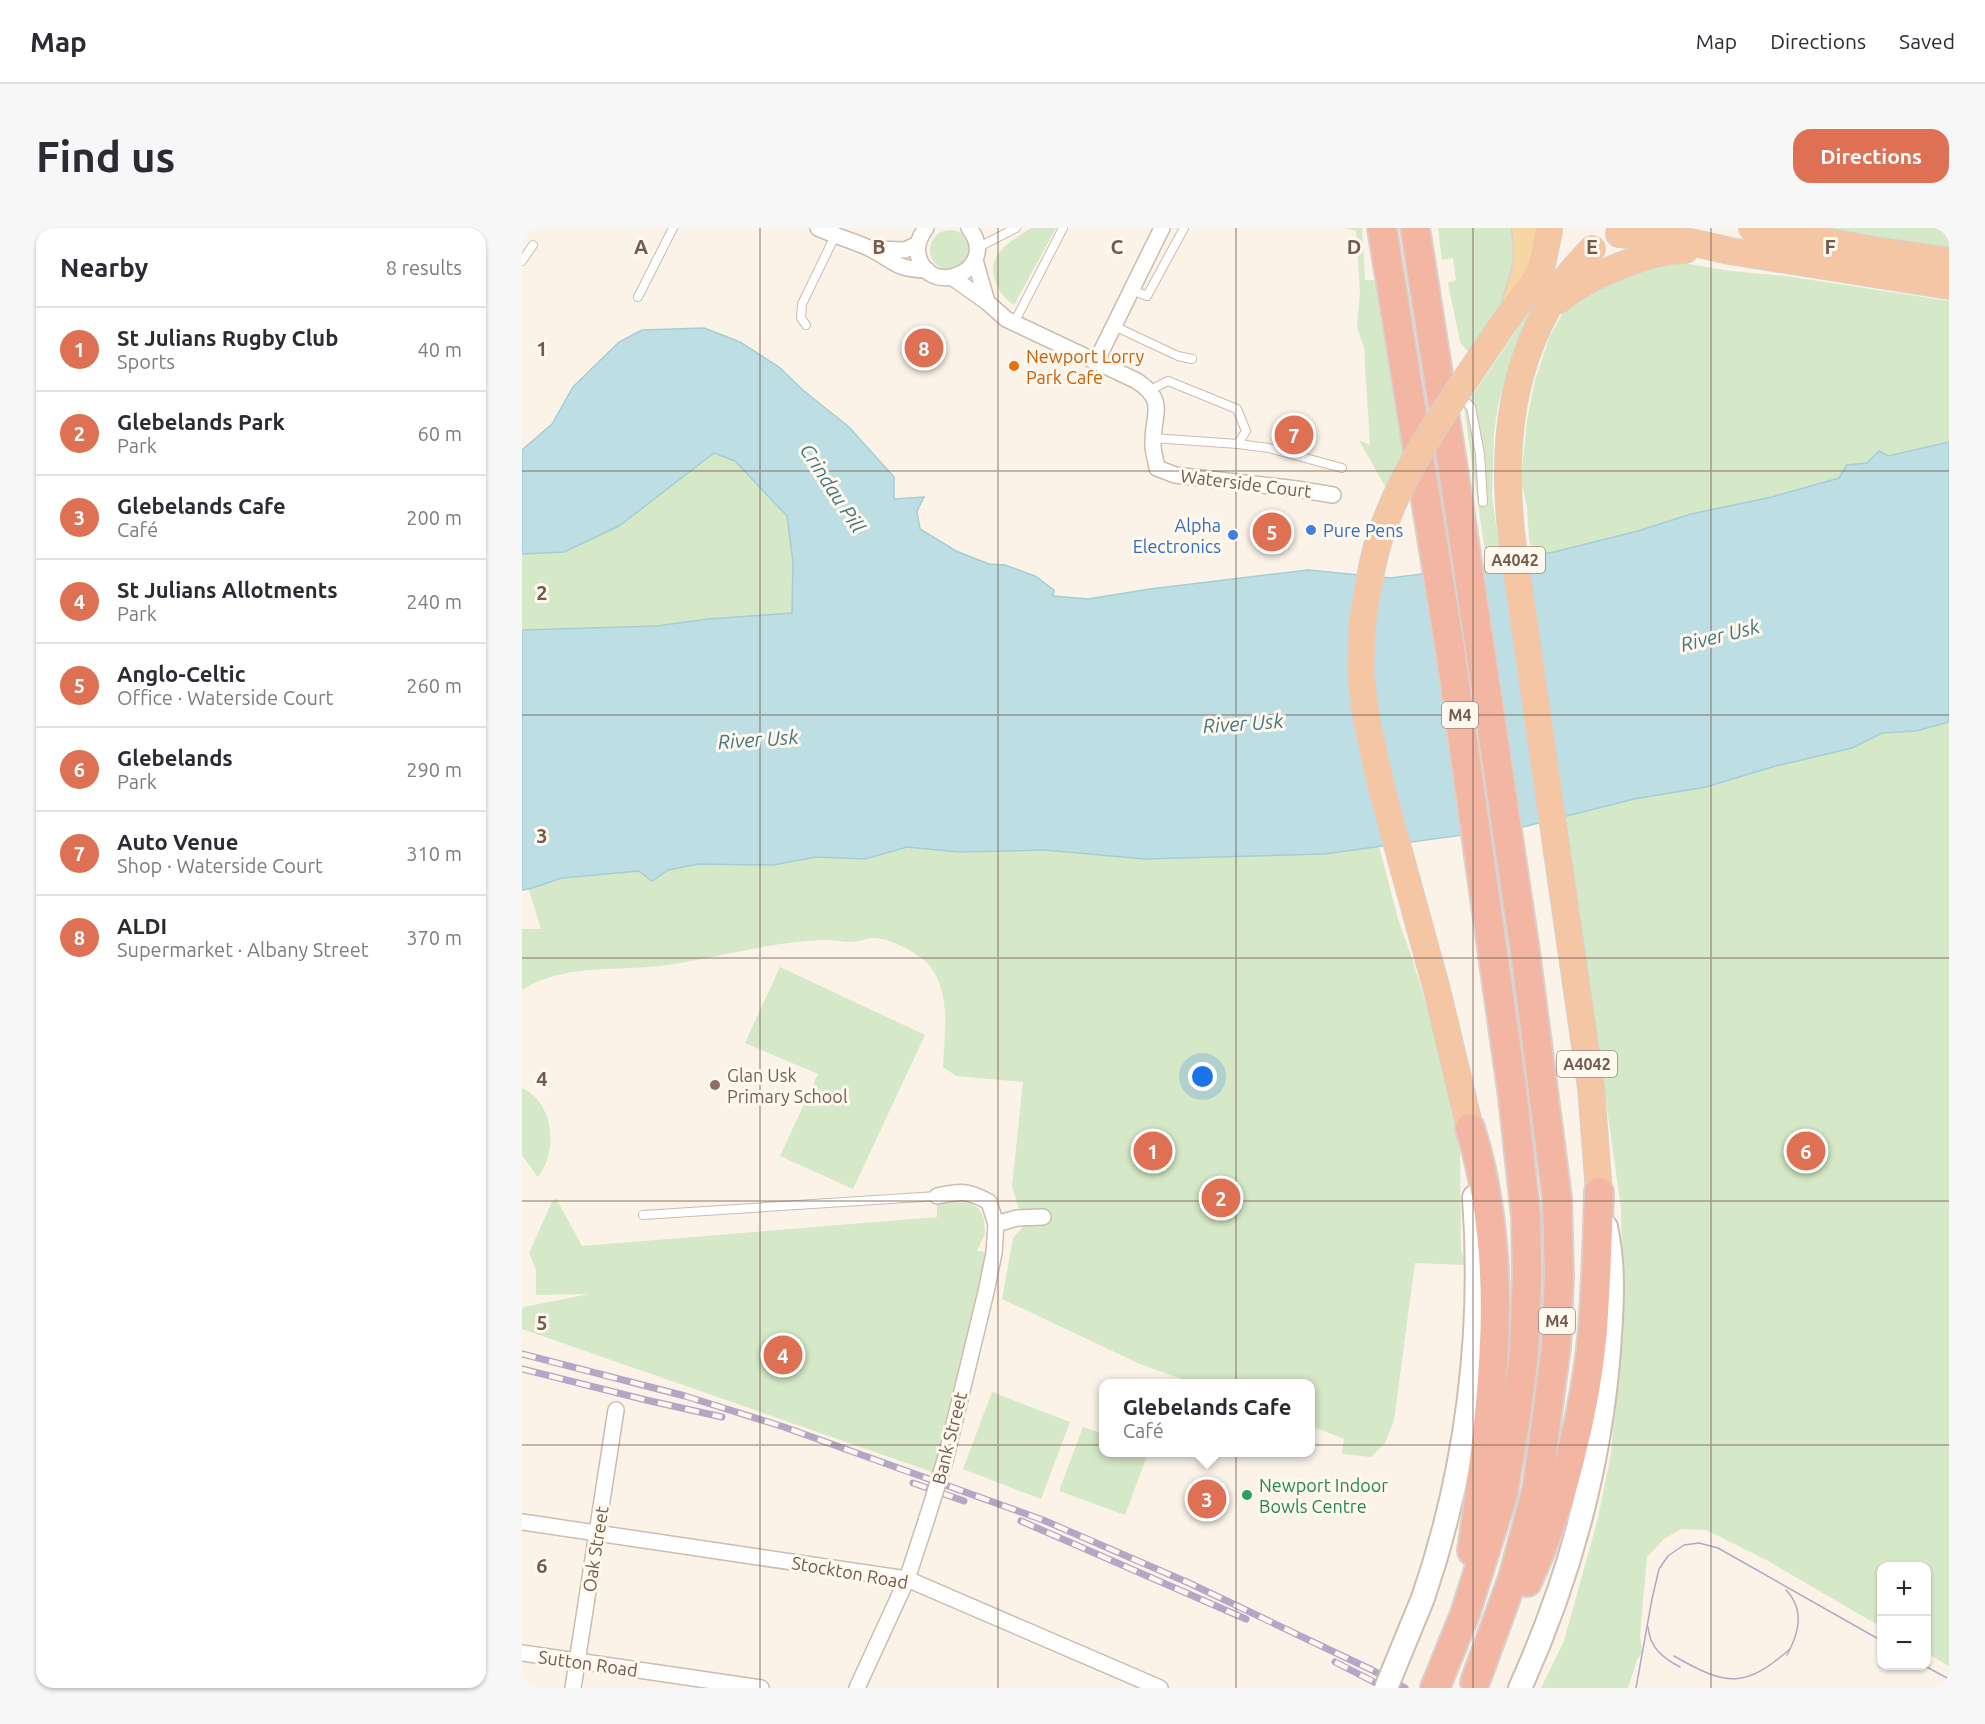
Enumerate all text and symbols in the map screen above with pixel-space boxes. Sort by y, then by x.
text: Map [30,26,87,57]
text: Map [1696,29,1737,53]
text: Directions [1770,29,1866,53]
text: Saved [1899,29,1955,53]
button: Directions [1793,129,1949,183]
text: Find us [36,133,175,180]
text: A [634,235,648,258]
text: B [872,235,886,258]
text: C [1111,235,1124,258]
text: D [1347,235,1361,258]
text: E [1586,235,1598,258]
text: F [1824,235,1836,258]
text: Nearby [60,253,148,282]
text: 8 results [386,256,462,279]
text: St Julians Rugby Club [117,325,338,350]
pin: 8 [904,326,944,370]
text: 1 [536,337,548,360]
text: 1 [74,338,85,361]
text: 40 m [418,338,462,361]
place label: Newport Lorry Park Cafe [1026,346,1145,387]
text: Sports [117,350,175,373]
marker: Newport Lorry Park Cafe [1007,359,1021,373]
text: Glebelands Park [117,409,285,434]
pin: 7 [1274,412,1314,458]
text: 2 [74,422,85,445]
text: 60 m [418,422,462,445]
text: Park [117,434,157,457]
water label: Crindau Pill [796,439,870,537]
street label: Waterside Court [1179,465,1313,501]
text: Glebelands Cafe [117,493,286,518]
text: 3 [74,506,85,529]
text: 200 m [406,506,462,529]
pin: 5 [1252,510,1292,554]
place label: Alpha Electronics [1133,515,1221,556]
text: Café [117,518,158,541]
place label: Pure Pens [1323,520,1404,540]
marker: Pure Pens [1304,523,1318,537]
marker: Alpha Electronics [1226,528,1240,542]
road number: A4042 [1485,547,1545,573]
text: St Julians Allotments [117,577,338,602]
text: 2 [536,581,548,604]
text: 4 [74,590,85,613]
text: 240 m [406,590,462,613]
text: Park [117,602,157,625]
water label: River Usk [1678,614,1763,656]
text: Anglo-Celtic [117,661,246,686]
text: 5 [74,674,85,697]
text: 260 m [406,674,462,697]
text: Office · Waterside Court [117,686,333,709]
road number: M4 [1442,702,1478,728]
water label: River Usk [1202,709,1285,737]
water label: River Usk [717,725,800,753]
text: Glebelands [117,745,233,770]
text: 6 [74,758,85,781]
text: 290 m [406,758,462,781]
text: Park [117,770,157,793]
text: 3 [536,824,548,847]
text: Auto Venue [117,829,238,854]
text: 7 [74,842,85,865]
text: 310 m [406,842,462,865]
text: Shop · Waterside Court [117,854,323,877]
text: ALDI [117,913,167,938]
text: 8 [74,926,85,949]
text: 370 m [406,926,462,949]
text: Supermarket · Albany Street [117,938,369,961]
road number: A4042 [1557,1051,1617,1077]
your location [1188,1062,1217,1091]
place label: Glan Usk Primary School [727,1065,848,1106]
text: 4 [536,1067,548,1090]
marker: Glan Usk Primary School [708,1078,722,1092]
pin: 1 [1134,1128,1172,1174]
pin: 6 [1786,1128,1826,1174]
pin: 2 [1202,1176,1240,1220]
road number: M4 [1539,1308,1575,1334]
text: 5 [536,1311,548,1334]
pin: 4 [764,1332,802,1378]
popup [1099,1379,1315,1457]
street label: Bank Street [928,1390,970,1486]
text: Glebelands Cafe [1123,1394,1291,1419]
text: Café [1123,1419,1164,1442]
place label: Newport Indoor Bowls Centre [1259,1475,1388,1516]
pin: 3 [1188,1476,1226,1522]
marker: Newport Indoor Bowls Centre [1240,1488,1254,1502]
street label: Oak Street [578,1505,612,1593]
street label: Stockton Road [790,1552,910,1592]
text: 6 [536,1554,548,1577]
map controls [1877,1562,1931,1670]
button: + [1877,1562,1931,1616]
button: − [1877,1616,1931,1670]
street label: Sutton Road [537,1646,639,1680]

